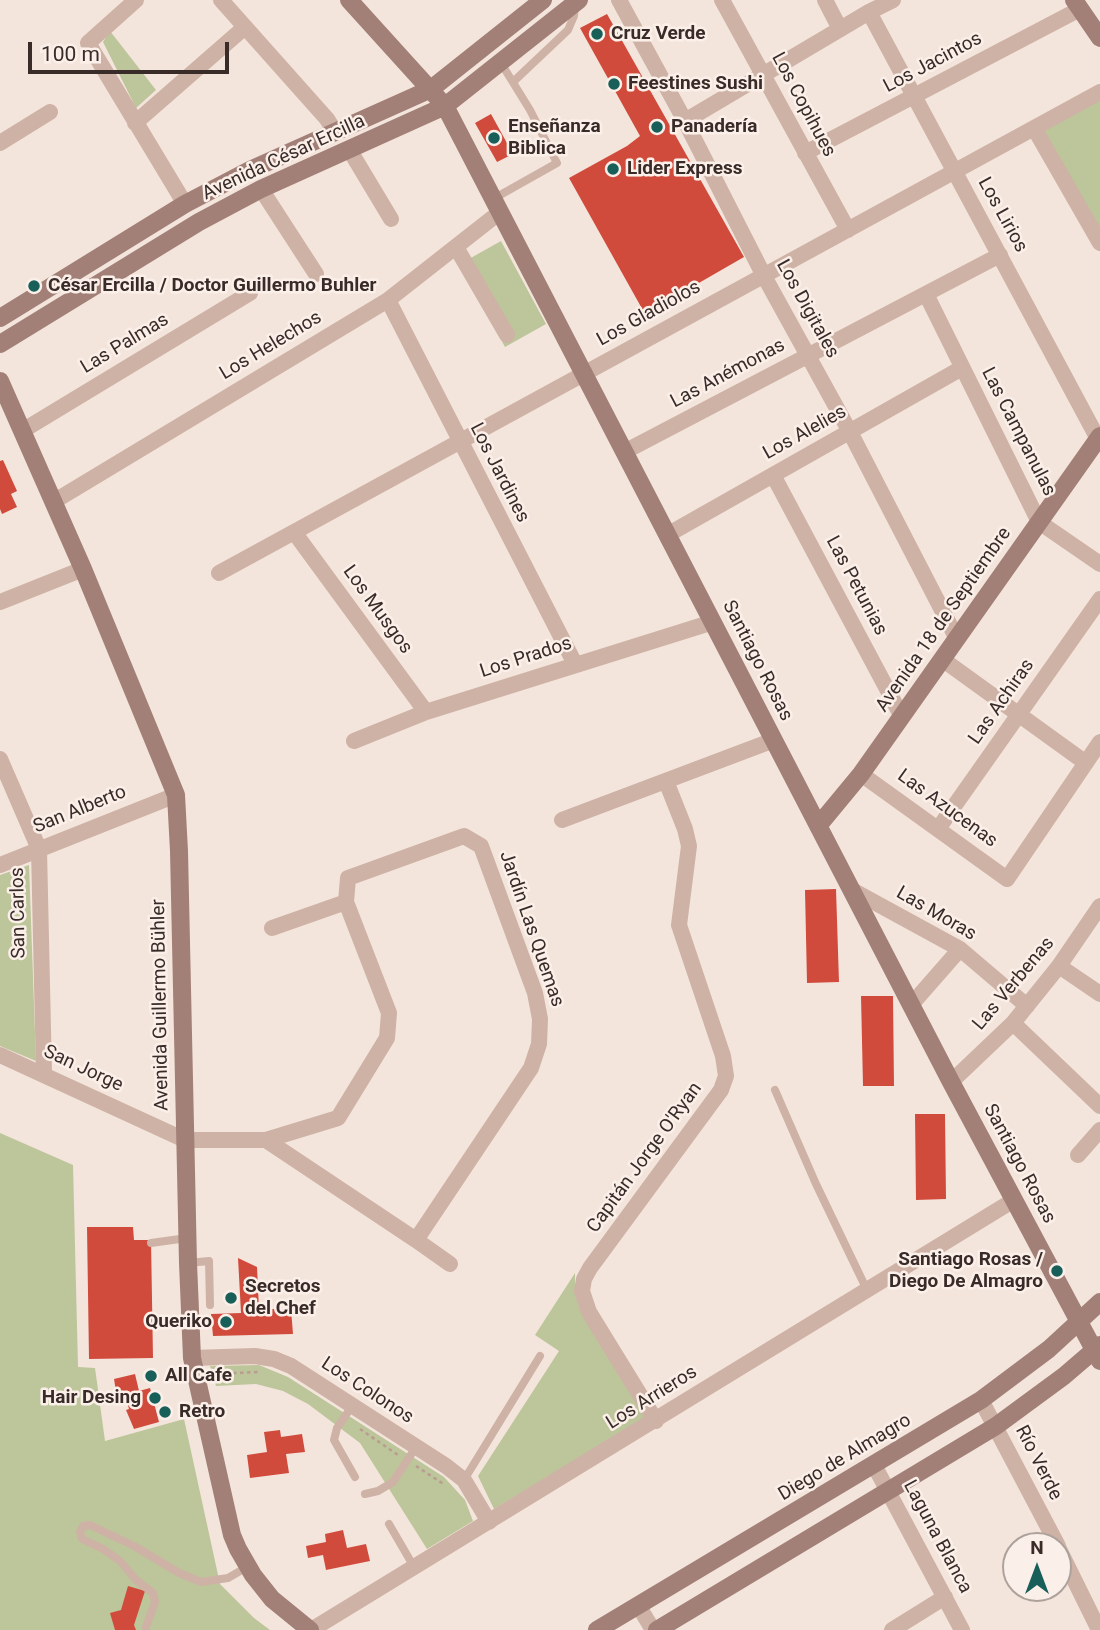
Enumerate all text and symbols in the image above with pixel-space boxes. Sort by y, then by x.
place label: Cruz Verde [611,23,705,45]
marker: Cruz Verde [589,26,605,42]
scale bar [32,28,233,72]
street label: Los Jacintos [880,28,986,98]
text: 100 m [41,42,100,66]
street label: Los Copihues [766,49,840,161]
place label: Feestines Sushi [628,73,763,95]
marker: Feestines Sushi [606,76,622,92]
street label: Avenida César Ercilla [199,110,369,206]
place label: Enseñanza Biblica [508,116,601,160]
place label: Panadería [671,116,757,138]
marker: Panadería [649,119,665,135]
marker: Enseñanza Biblica [486,130,502,146]
place label: Lider Express [627,158,743,180]
marker: Lider Express [605,161,621,177]
street label: Los Lirios [972,174,1032,256]
street label: Los Digitales [771,256,843,362]
place label: César Ercilla / Doctor Guillermo Buhler [48,275,376,297]
street label: Los Gladiolos [593,276,705,352]
marker: César Ercilla / Doctor Guillermo Buhler [26,278,42,294]
street label: Los Helechos [216,307,326,385]
street label: Las Palmas [77,309,173,379]
street label: Las Anémonas [667,334,789,414]
street label: Las Campanulas [976,364,1060,500]
street label: Los Alelies [759,401,851,465]
street label: Los Jardines [464,420,534,526]
street label: Avenida 18 de Septiembre [872,523,1016,717]
street label: Las Petunias [820,533,892,639]
street label: Los Musgos [337,561,417,659]
street label: Santiago Rosas [717,597,797,725]
street label: Los Prados [477,632,575,684]
street label: Las Achiras [964,655,1040,749]
street label: Las Azucenas [893,765,1001,853]
street label: San Alberto [30,781,130,839]
street label: Jardín Las Quemas [494,848,568,1010]
street label: San Carlos [7,867,31,959]
street label: Las Moras [892,882,980,946]
street label: Avenida Guillermo Bühler [148,899,174,1111]
street label: Las Verbenas [968,933,1060,1035]
street label: San Jorge [40,1041,126,1097]
street label: Capitán Jorge O'Ryan [583,1078,707,1238]
street label: Santiago Rosas [978,1100,1060,1228]
place label: Santiago Rosas / Diego De Almagro [889,1249,1043,1293]
marker: Santiago Rosas / Diego De Almagro [1049,1263,1065,1279]
place label: Secretos del Chef [245,1276,321,1320]
marker: Secretos del Chef [223,1290,239,1306]
place label: Queriko [145,1311,212,1333]
marker: Queriko [218,1314,234,1330]
street label: Los Colonos [317,1353,417,1429]
street label: Los Arrieros [603,1361,701,1435]
place label: All Cafe [165,1365,232,1387]
marker: All Cafe [143,1368,159,1384]
place label: Hair Desing [42,1387,141,1409]
marker: Hair Desing [147,1390,163,1406]
place label: Retro [179,1401,225,1423]
marker: Retro [157,1404,173,1420]
street label: Diego de Almagro [775,1409,915,1507]
street label: Río Verde [1010,1422,1066,1504]
street label: Laguna Blanca [898,1477,976,1597]
north arrow [1002,1532,1072,1602]
text: N [1030,1536,1044,1559]

